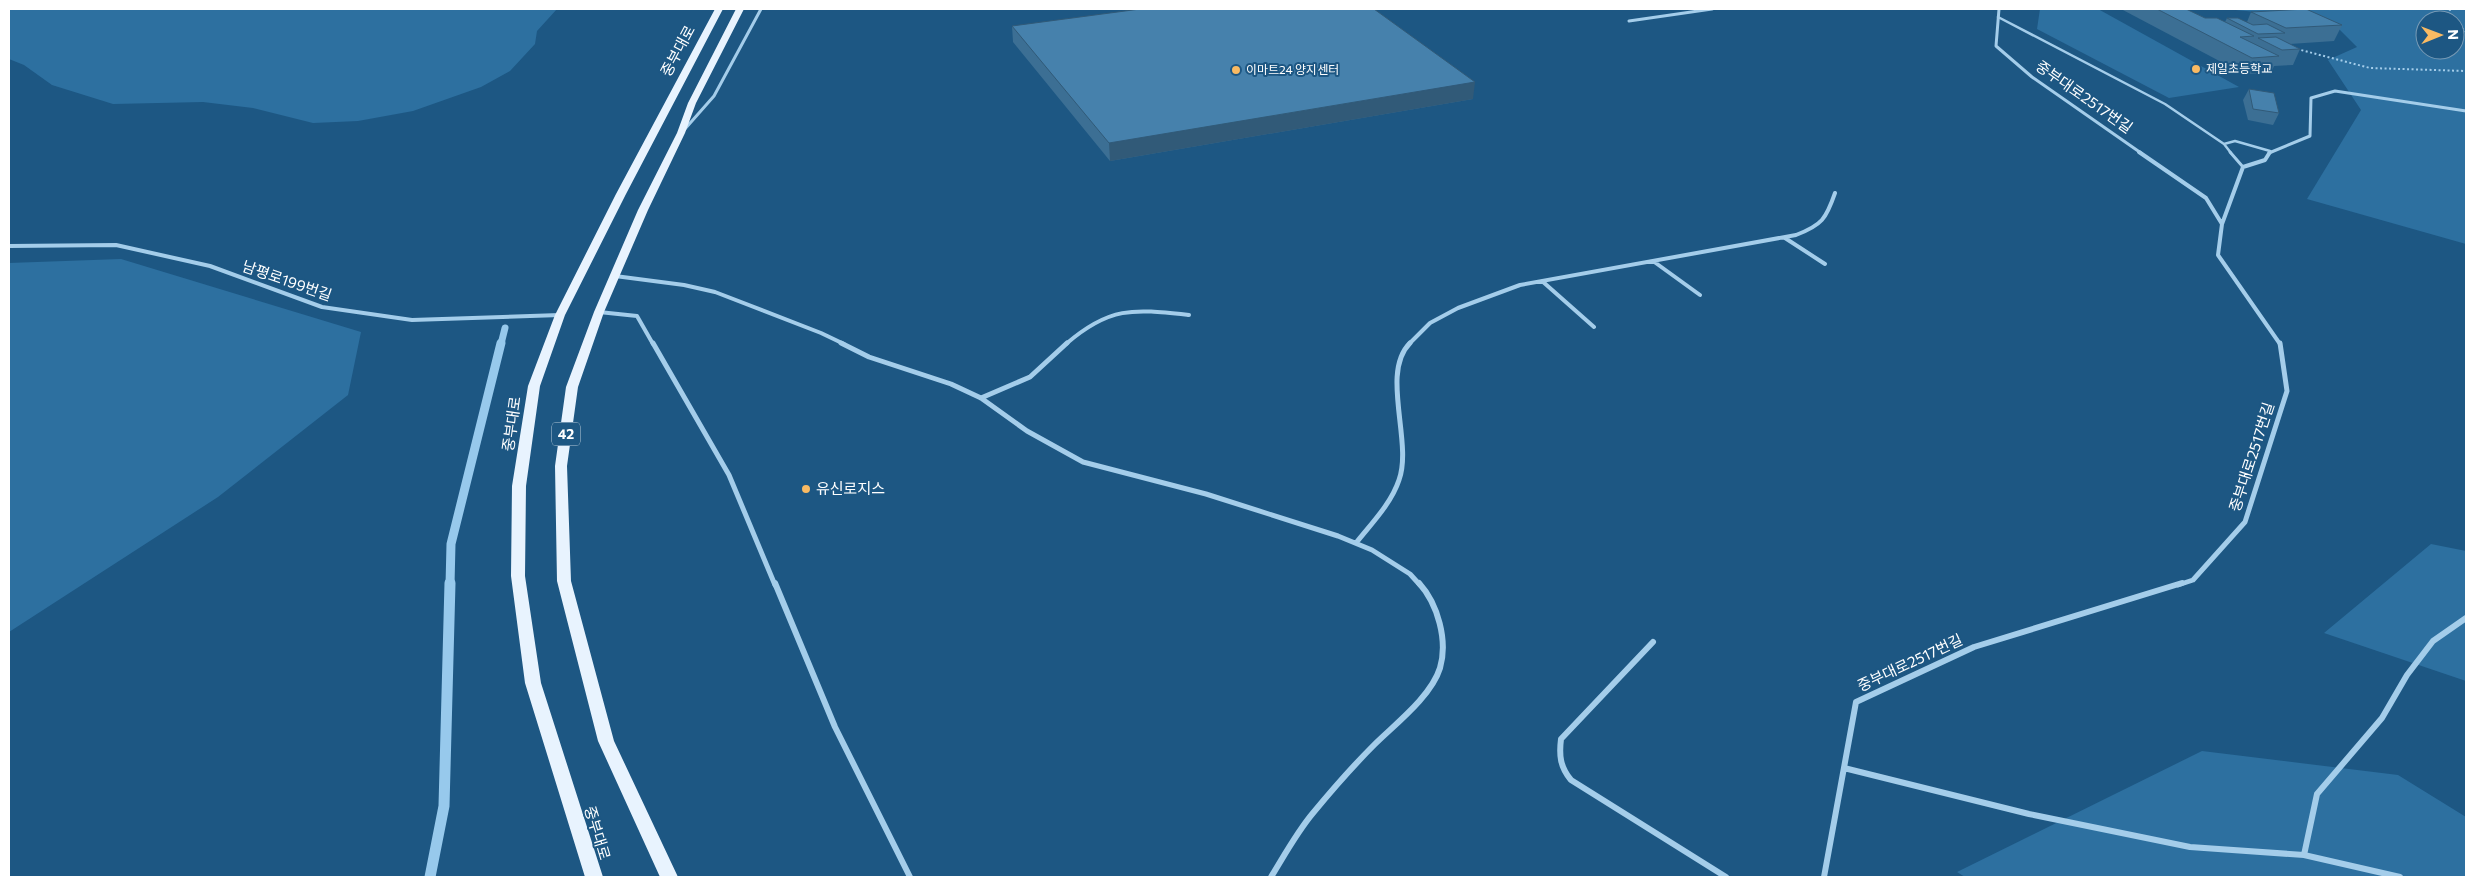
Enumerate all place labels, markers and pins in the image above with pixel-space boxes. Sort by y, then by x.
place label: 제일초등학교 [2206,61,2272,75]
place label: 이마트24 양지센터 [1246,62,1339,76]
marker: 제일초등학교 [2190,63,2202,75]
marker: 이마트24 양지센터 [1230,64,1242,76]
place label: 유신로지스 [816,479,885,497]
marker: 유신로지스 [800,483,812,495]

